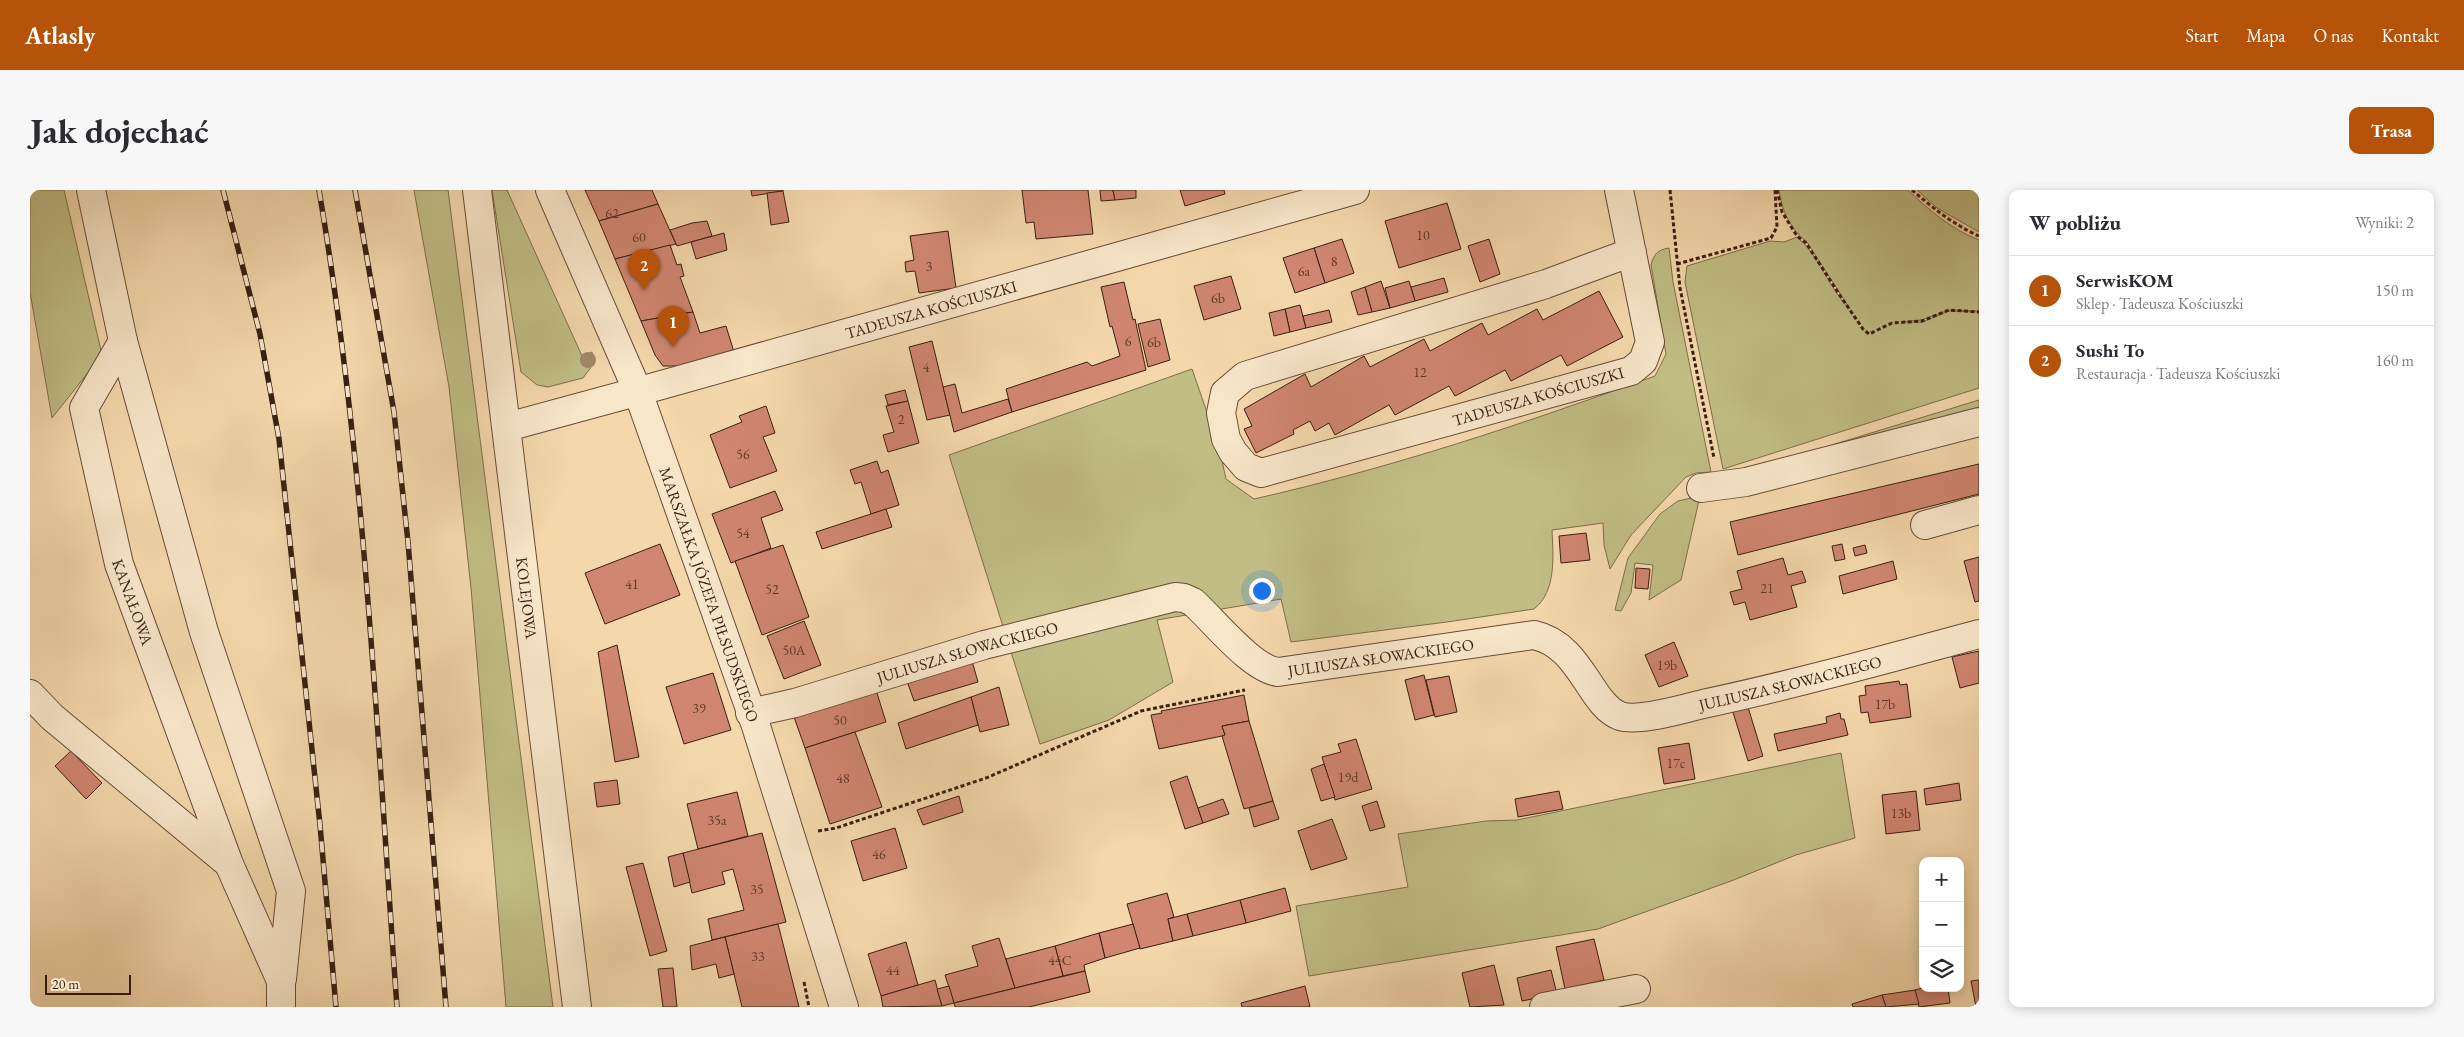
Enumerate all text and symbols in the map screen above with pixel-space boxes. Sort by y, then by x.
text: Atlasly [25,20,95,51]
text: Start [2185,24,2218,47]
text: Mapa [2246,24,2286,47]
text: O nas [2314,24,2353,47]
text: Kontakt [2381,24,2439,47]
button: Trasa [2349,107,2434,154]
text: Jak dojechać [30,108,209,153]
house number: 62 [605,204,619,222]
text: W pobliżu [2029,209,2121,236]
text: Wyniki: 2 [2355,212,2414,233]
house number: 10 [1416,226,1430,244]
house number: 60 [632,228,646,246]
pin: 2 [628,249,660,290]
house number: 8 [1331,252,1338,270]
house number: 3 [926,257,933,275]
house number: 6a [1298,262,1311,280]
text: SerwisKOM [2076,268,2174,293]
street label: TADEUSZA KOŚCIUSZKI [843,275,1020,344]
text: 1 [2041,280,2049,301]
text: 150 m [2375,280,2414,301]
house number: 6b [1211,289,1225,307]
text: Sklep · Tadeusza Kościuszki [2076,293,2243,314]
pin: 1 [657,306,689,347]
house number: 6 [1125,332,1132,350]
house number: 6b [1147,333,1161,351]
text: Sushi To [2076,338,2144,363]
text: 2 [2041,350,2049,371]
text: 160 m [2375,350,2414,371]
house number: 4 [923,358,930,376]
street label: TADEUSZA KOŚCIUSZKI [1450,362,1627,431]
house number: 12 [1413,363,1427,381]
text: Restauracja · Tadeusza Kościuszki [2076,363,2281,384]
house number: 2 [898,410,905,428]
house number: 56 [736,445,750,463]
street label: MARSZAŁKA JÓZEFA PIŁSUDSKIEGO [654,464,764,725]
house number: 54 [736,524,750,542]
street label: KANAŁOWA [107,556,158,649]
street label: KOLEJOWA [511,556,542,641]
house number: 41 [625,575,639,593]
your location [1249,578,1275,604]
house number: 21 [1760,579,1774,597]
house number: 52 [765,580,779,598]
street label: JULIUSZA SŁOWACKIEGO [872,617,1060,689]
street label: JULIUSZA SŁOWACKIEGO [1285,634,1475,682]
house number: 50A [782,641,806,659]
street label: JULIUSZA SŁOWACKIEGO [1695,651,1884,716]
house number: 19b [1657,656,1677,674]
house number: 17b [1875,695,1895,713]
house number: 39 [692,699,706,717]
house number: 50 [833,711,847,729]
house number: 17c [1666,754,1686,772]
house number: 19d [1338,768,1359,786]
house number: 48 [836,769,850,787]
house number: 13b [1891,804,1911,822]
house number: 35a [707,811,727,829]
house number: 46 [872,845,886,863]
map controls [1919,857,1964,992]
button: + [1919,857,1964,902]
house number: 35 [750,880,764,898]
button: − [1919,902,1964,947]
house number: 33 [751,947,765,965]
button: layers [1919,947,1964,992]
house number: 44C [1048,951,1072,969]
house number: 44 [886,961,900,979]
scale bar [45,972,131,995]
text: 20 m [52,975,79,993]

